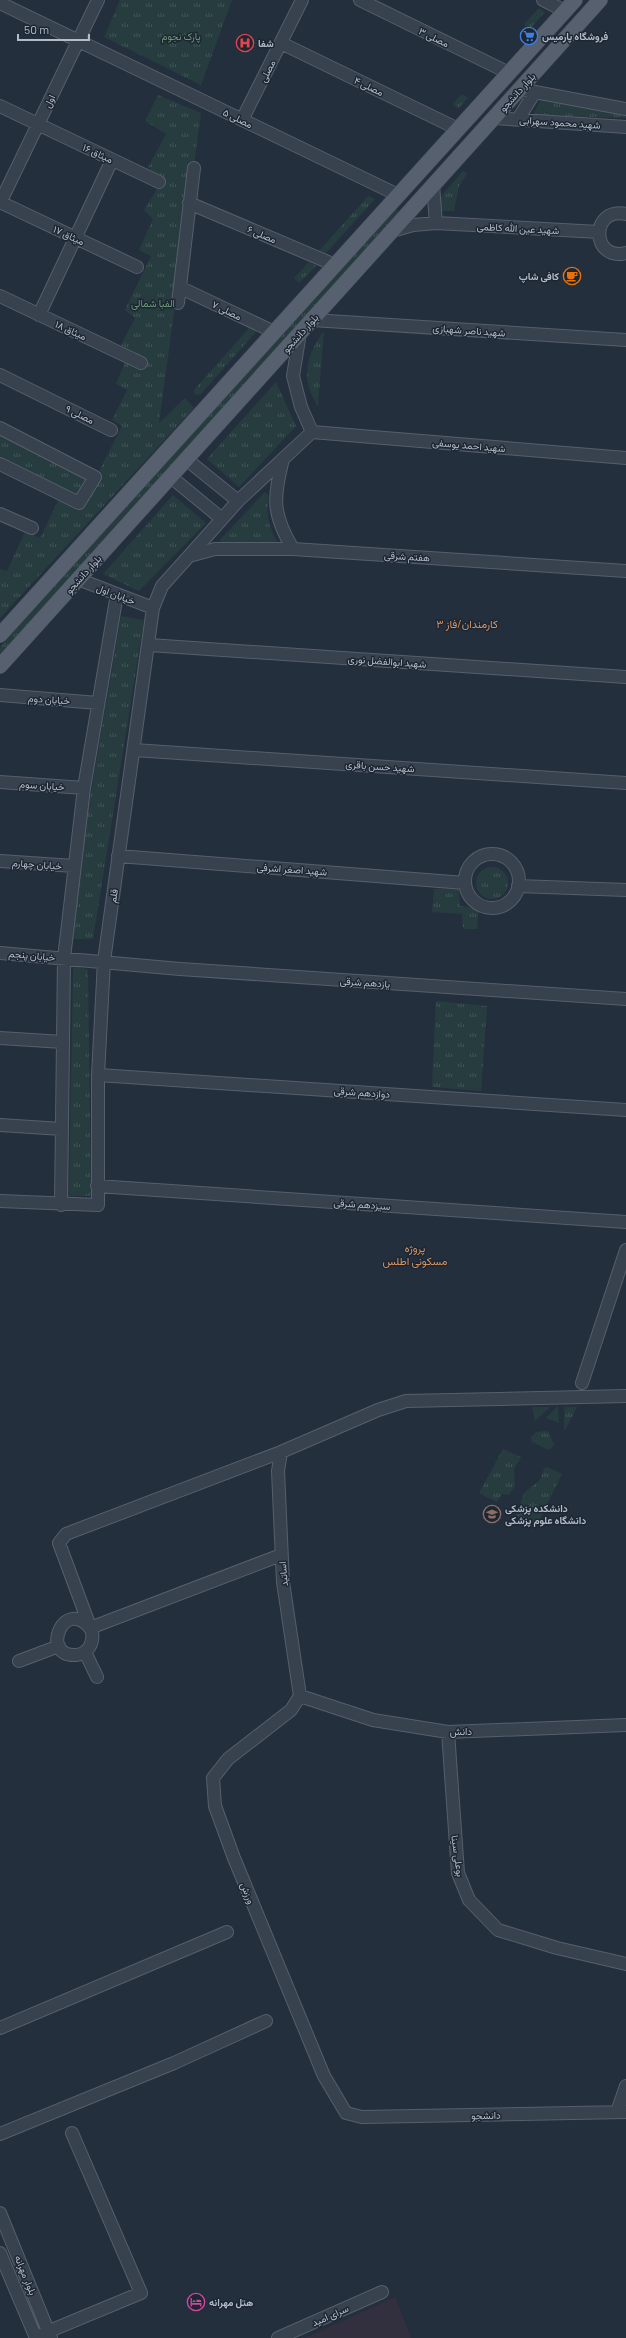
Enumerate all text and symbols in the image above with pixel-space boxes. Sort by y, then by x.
scale bar [18,16,89,42]
text: 50 m [24,22,49,36]
street label: مصلی ۳ [416,25,451,50]
supermarket icon: فروشگاه پارمیس [519,26,539,46]
park label: پارک نجوم [161,30,201,44]
place label: فروشگاه پارمیس [542,30,608,44]
hospital icon: شفا [235,33,255,53]
place label: شفا [258,37,274,49]
street label: مصلی [256,58,279,85]
street label: بلوار دانشجو [496,70,538,115]
street label: مصلی ۴ [352,74,386,99]
street label: اول [41,92,58,110]
street label: مصلی ۵ [221,106,255,131]
street label: شهید محمود سهرابی [519,113,601,132]
street label: میثاق ۱۶ [80,141,115,166]
street label: شهید عین الله کاظمی [476,220,560,237]
street label: میثاق ۱۷ [51,223,87,248]
street label: مصلی ۶ [245,223,278,246]
cafe icon: کافی شاپ [562,266,582,286]
place label: کافی شاپ [519,270,559,284]
park label: الفبا شمالی [131,297,175,310]
street label: مصلی ۷ [210,298,244,323]
street label: بلوار دانشجو [279,311,321,356]
street label: میثاق ۱۸ [53,318,89,343]
street label: شهید ناصر شهبازی [432,321,506,340]
street label: مصلی ۹ [63,402,96,427]
street label: شهید احمد یوسفی [432,436,506,455]
street label: هفتم شرقی [384,548,430,565]
street label: بلوار دانشجو [62,552,104,597]
street label: خیابان اول [95,581,137,608]
district label: کارمندان/فاز ۳ [436,617,498,631]
street label: شهید ابوالفضل نوری [347,652,427,671]
street label: خیابان دوم [27,692,71,707]
street label: شهید حسن باقری [345,758,415,775]
street label: خیابان سوم [19,777,65,794]
street label: خیابان چهارم [11,856,63,874]
street label: شهید اصغر اشرفی [256,861,328,878]
street label: قلم [106,888,121,904]
street label: خیابان پنجم [8,947,56,965]
street label: یازدهم شرقی [339,974,391,991]
street label: دوازدهم شرقی [333,1084,391,1101]
street label: سیزدهم شرقی [333,1196,391,1213]
district label: پروژه مسکونی اطلس [383,1241,448,1268]
place label: دانشکده پزشکی دانشگاه علوم پزشکی [505,1502,586,1528]
school or university icon: دانشکده پزشکی دانشگاه علوم پزشکی [482,1504,502,1524]
street label: اساتید [276,1561,291,1587]
street label: دانش [450,1725,472,1738]
street label: بوعلی سینا [448,1834,467,1878]
street label: ورزش [237,1880,258,1906]
street label: دانشجو [471,2109,501,2122]
street label: بلوار مهرانه [12,2253,39,2297]
hotel icon: هتل مهرانه [186,2292,206,2312]
place label: هتل مهرانه [209,2296,253,2309]
street label: سرای امید [310,2302,351,2329]

